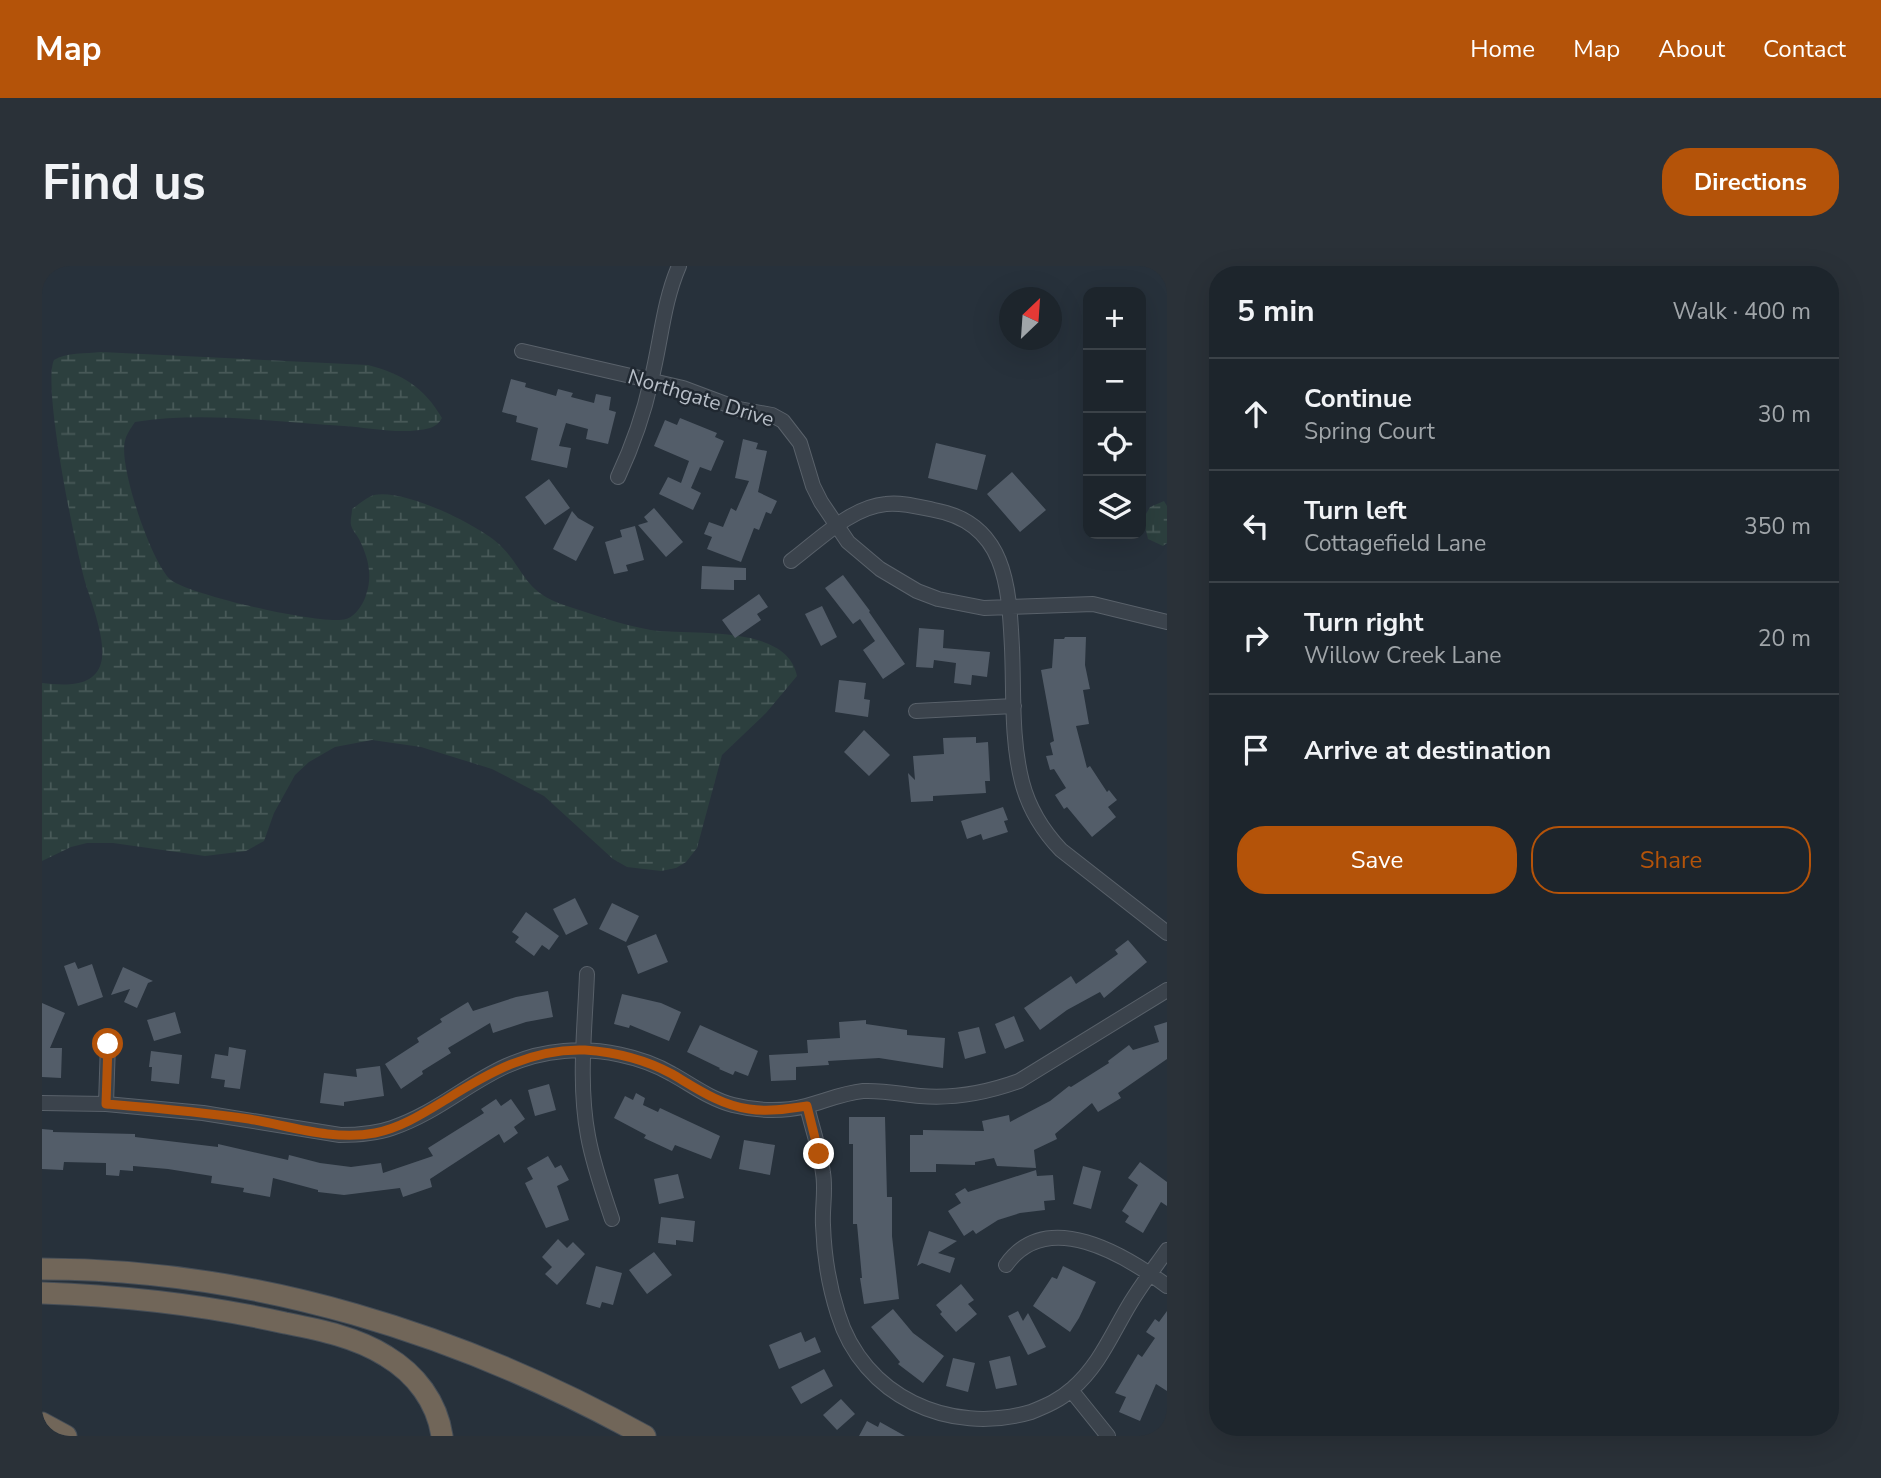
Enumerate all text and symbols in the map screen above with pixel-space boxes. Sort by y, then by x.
text: Map [35,27,102,72]
text: Home [1470,33,1535,65]
text: Map [1573,33,1620,65]
text: About [1658,33,1725,65]
text: Contact [1763,33,1846,65]
button: Directions [1662,148,1839,216]
text: Find us [42,149,206,216]
north arrow [999,287,1062,350]
map controls [1083,287,1146,539]
button: + [1083,287,1146,350]
text: 5 min [1237,291,1315,332]
text: Walk · 400 m [1672,296,1811,327]
button: − [1083,350,1146,413]
street label: Northgate Drive [624,362,778,434]
text: Continue [1304,381,1412,416]
icon: ahead [1237,395,1275,433]
text: 30 m [1758,399,1811,430]
button: locate [1083,413,1146,476]
text: Spring Court [1304,416,1435,447]
button: layers [1083,476,1146,539]
text: Turn left [1304,493,1407,528]
icon: left [1237,507,1275,545]
text: 350 m [1744,511,1811,542]
text: Cottagefield Lane [1304,528,1486,559]
text: Turn right [1304,605,1423,640]
icon: right [1237,619,1275,657]
text: 20 m [1758,623,1811,654]
text: Willow Creek Lane [1304,640,1501,671]
icon: arrive [1237,731,1275,769]
text: Arrive at destination [1304,733,1551,768]
button: Save [1237,826,1517,894]
button: Share [1531,826,1811,894]
route start [92,1028,123,1059]
route end [803,1138,834,1169]

